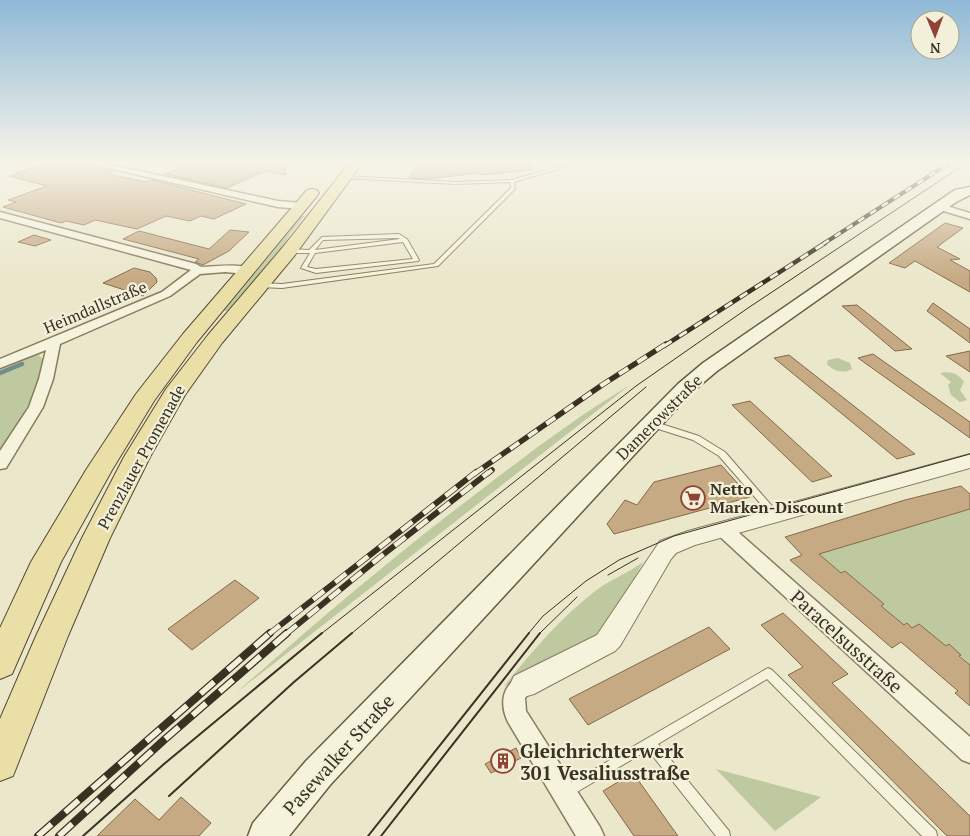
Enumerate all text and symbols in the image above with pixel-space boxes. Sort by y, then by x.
north arrow [910,10,960,60]
text: N [929,39,941,58]
street label: Heimdallstraße [40,275,150,339]
street label: Damerowstraße [611,369,707,465]
street label: Prenzlauer Promenade [92,381,190,533]
place label: Netto Marken-Discount [710,478,844,518]
supermarket icon: Netto Marken-Discount [680,485,706,511]
street label: Paracelsusstraße [786,584,908,698]
street label: Pasewalker Straße [277,688,399,820]
place label: Gleichrichterwerk 301 Vesaliusstraße [520,738,690,785]
building icon: Gleichrichterwerk 301 Vesaliusstraße [490,748,516,774]

